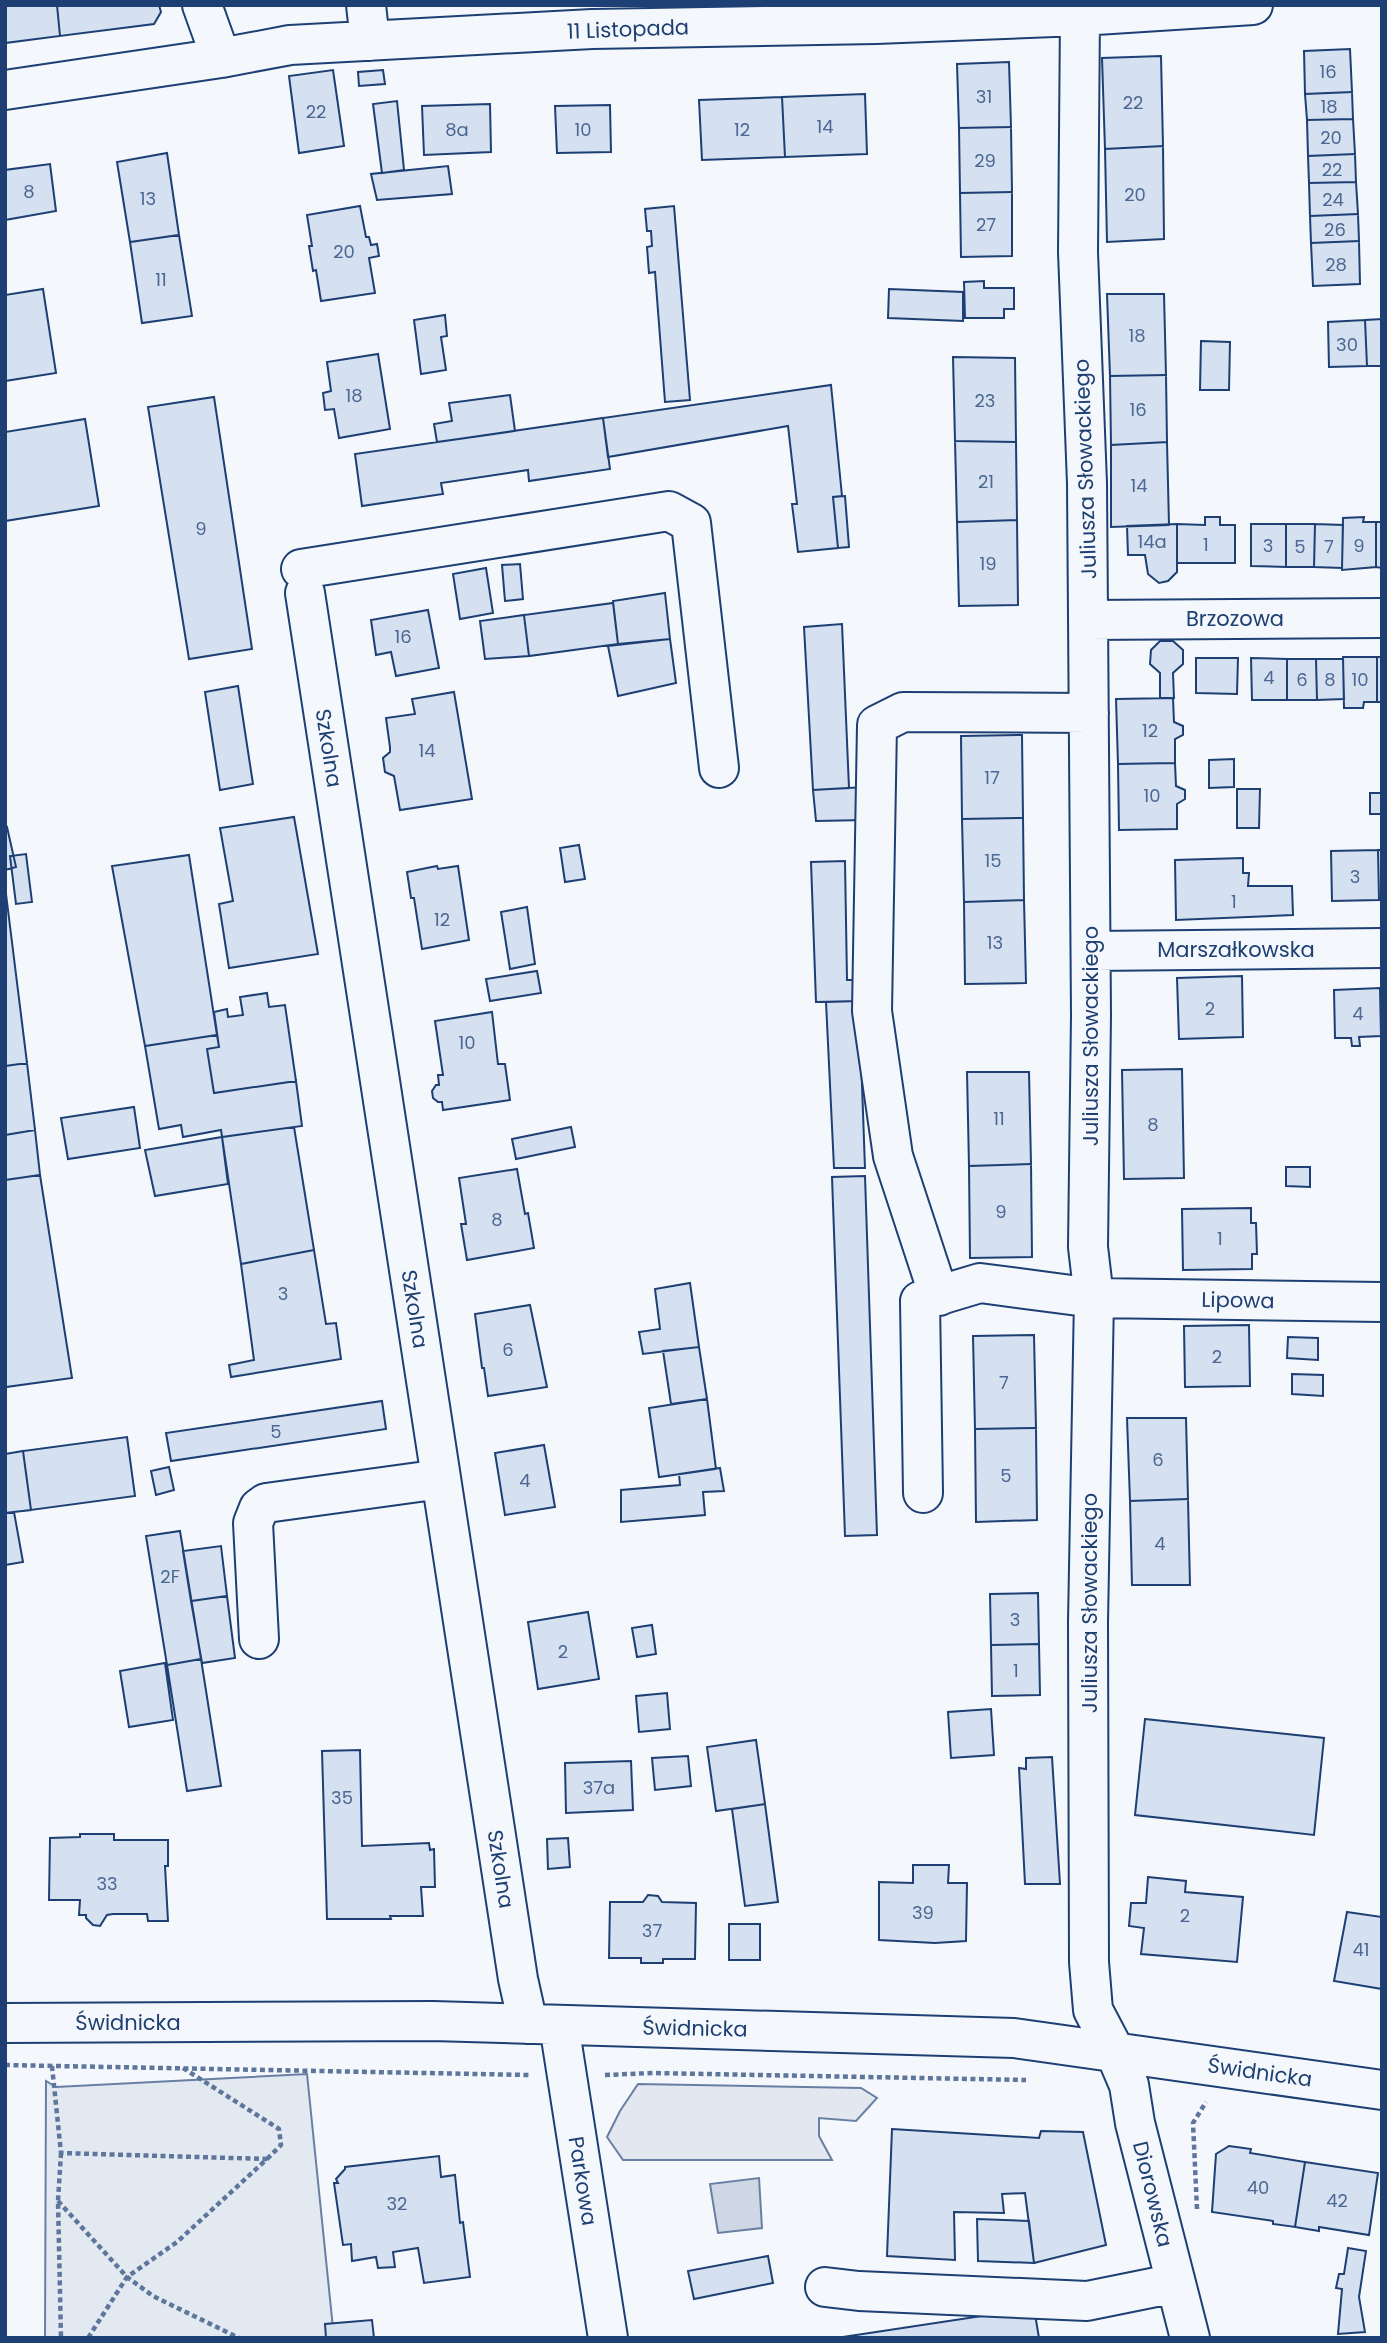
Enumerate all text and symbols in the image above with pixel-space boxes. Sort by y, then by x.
street label: 11 Listopada [566,12,690,46]
house number: 16 [1319,59,1337,84]
house number: 31 [976,84,992,109]
house number: 22 [1123,90,1143,115]
house number: 18 [1320,94,1338,119]
house number: 22 [306,99,326,124]
house number: 14 [816,114,834,139]
house number: 8a [445,117,469,142]
house number: 10 [574,117,592,142]
house number: 12 [734,117,750,142]
house number: 20 [1320,125,1342,150]
house number: 29 [974,148,996,173]
house number: 22 [1322,157,1342,182]
house number: 8 [23,179,35,204]
house number: 20 [1124,182,1146,207]
house number: 13 [140,186,156,211]
house number: 24 [1322,187,1344,212]
house number: 27 [976,212,996,237]
house number: 26 [1324,217,1346,242]
house number: 20 [333,239,355,264]
house number: 28 [1325,252,1347,277]
house number: 11 [155,267,167,292]
house number: 18 [1128,323,1146,348]
house number: 30 [1336,332,1358,357]
street label: Juliusza Słowackiego [1067,358,1103,580]
house number: 18 [345,383,363,408]
house number: 23 [975,388,995,413]
house number: 16 [1129,397,1147,422]
house number: 21 [978,469,994,494]
house number: 14 [1130,473,1148,498]
house number: 9 [195,516,207,541]
house number: 14a [1137,529,1167,554]
house number: 1 [1203,532,1209,557]
house number: 3 [1263,533,1273,558]
house number: 9 [1353,533,1365,558]
house number: 5 [1294,534,1306,559]
house number: 7 [1324,534,1334,559]
house number: 19 [979,551,997,576]
street label: Brzozowa [1186,604,1284,633]
house number: 16 [394,624,412,649]
house number: 4 [1263,665,1275,690]
house number: 6 [1296,667,1308,692]
house number: 8 [1324,667,1336,692]
house number: 10 [1351,667,1369,692]
street label: Szkolna [309,707,349,789]
house number: 12 [1142,718,1158,743]
house number: 14 [418,738,436,763]
house number: 17 [984,765,1000,790]
house number: 10 [1143,783,1161,808]
house number: 15 [984,848,1002,873]
house number: 3 [1350,864,1360,889]
house number: 1 [1231,889,1237,914]
house number: 12 [434,907,450,932]
street label: Juliusza Słowackiego [1076,926,1105,1146]
house number: 13 [987,930,1003,955]
street label: Marszałkowska [1157,935,1315,964]
house number: 2 [1205,996,1215,1021]
house number: 4 [1352,1001,1364,1026]
house number: 10 [458,1030,476,1055]
house number: 11 [993,1106,1005,1131]
house number: 8 [1147,1112,1159,1137]
house number: 9 [995,1199,1007,1224]
house number: 8 [491,1207,503,1232]
house number: 1 [1217,1226,1223,1251]
street label: Szkolna [395,1268,435,1350]
house number: 3 [278,1281,288,1306]
street label: Lipowa [1201,1285,1275,1315]
house number: 6 [502,1337,514,1362]
house number: 2 [1212,1344,1222,1369]
house number: 7 [999,1370,1009,1395]
house number: 5 [270,1419,282,1444]
house number: 6 [1152,1447,1164,1472]
house number: 5 [1000,1463,1012,1488]
house number: 4 [519,1468,531,1493]
street label: Juliusza Słowackiego [1075,1493,1104,1713]
house number: 4 [1154,1531,1166,1556]
house number: 2F [160,1564,180,1589]
house number: 3 [1010,1607,1020,1632]
house number: 2 [558,1639,568,1664]
house number: 1 [1013,1658,1019,1683]
house number: 37a [583,1775,615,1800]
house number: 35 [331,1785,353,1810]
street label: Szkolna [481,1828,521,1910]
house number: 33 [96,1871,118,1896]
house number: 39 [912,1900,934,1925]
house number: 2 [1180,1903,1190,1928]
house number: 37 [642,1918,662,1943]
house number: 41 [1352,1937,1370,1962]
street label: Świdnicka [75,2008,181,2037]
street label: Świdnicka [642,2013,748,2043]
street label: Świdnicka [1206,2050,1314,2094]
street label: Parkowa [562,2134,604,2228]
street label: Diorowska [1126,2138,1180,2250]
house number: 40 [1247,2175,1269,2200]
house number: 42 [1326,2188,1348,2213]
house number: 32 [387,2191,407,2216]

